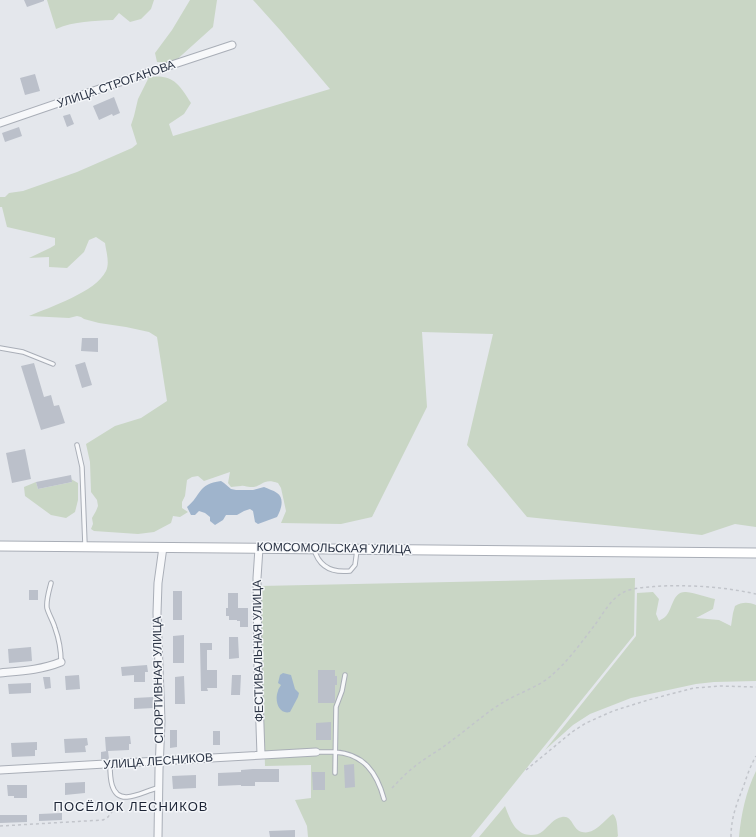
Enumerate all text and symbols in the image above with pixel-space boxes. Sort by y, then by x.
street label: УЛИЦА СТРОГАНОВА [55,57,177,111]
street label: КОМСОМОЛЬСКАЯ УЛИЦА [256,540,412,556]
street label: ФЕСТИВАЛЬНАЯ УЛИЦА [250,580,266,722]
street label: СПОРТИВНАЯ УЛИЦА [150,616,166,744]
street label: УЛИЦА ЛЕСНИКОВ [103,750,213,772]
district label: ПОСЁЛОК ЛЕСНИКОВ [54,799,208,814]

